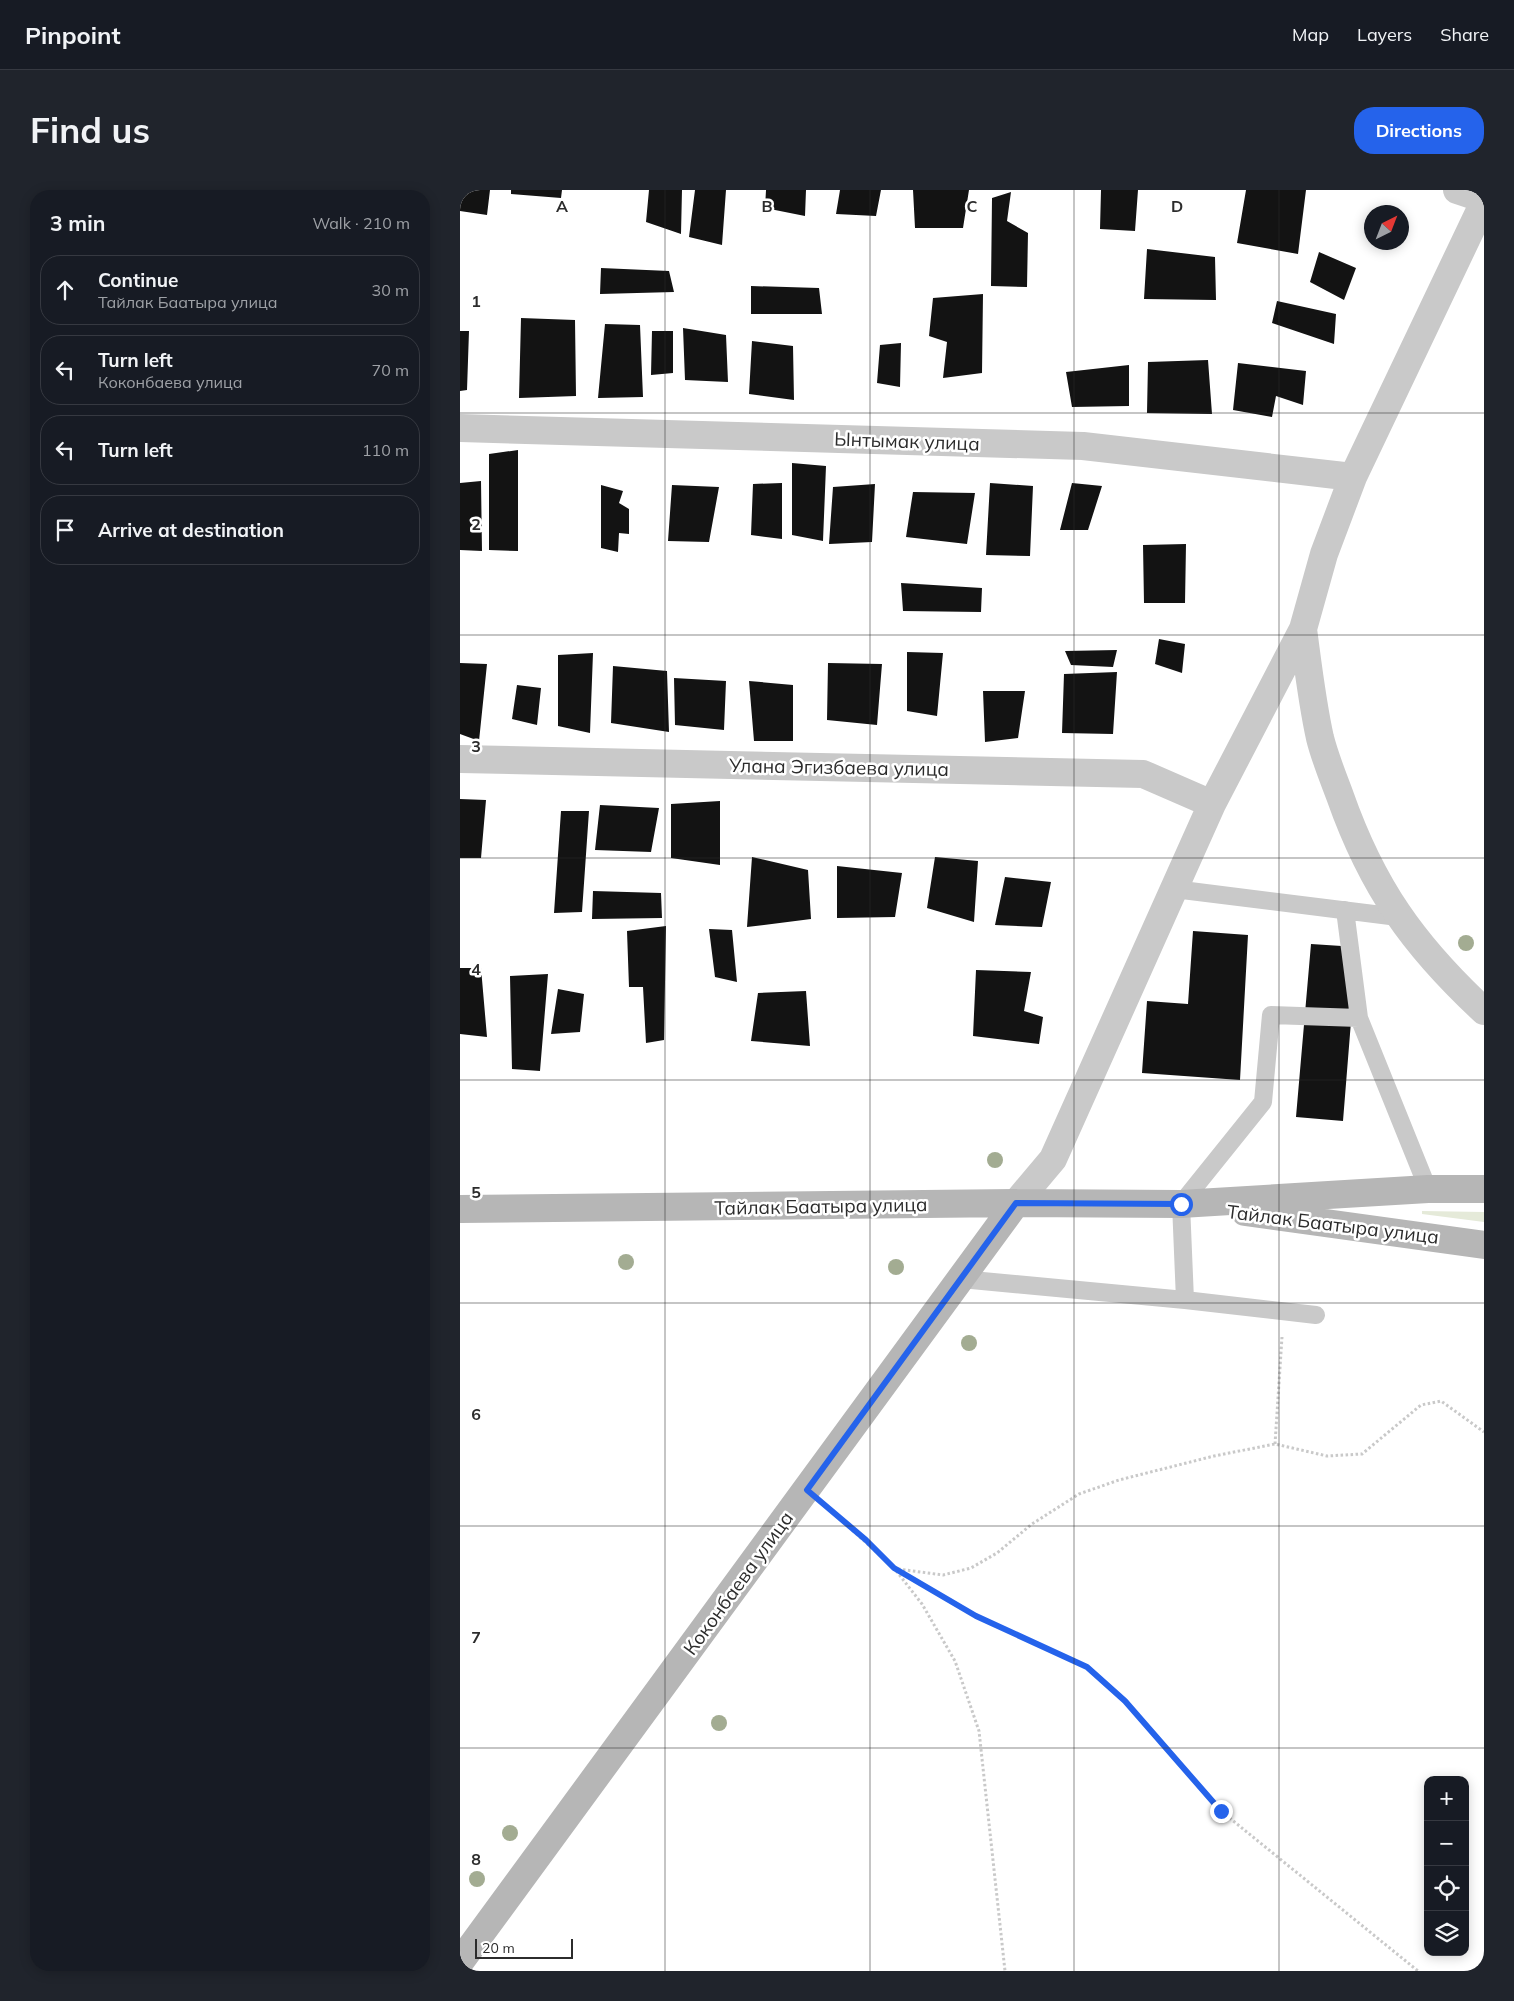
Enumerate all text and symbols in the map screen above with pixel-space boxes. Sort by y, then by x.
text: Pinpoint [25,20,121,50]
text: Map [1292,23,1329,46]
text: Layers [1357,23,1412,46]
text: Share [1440,23,1489,46]
button: Directions [1354,107,1484,154]
text: Find us [30,108,150,152]
text: A [556,196,568,216]
text: B [761,196,773,216]
text: C [967,196,978,216]
text: D [1171,196,1183,216]
north arrow [1364,205,1409,250]
text: 3 min [50,210,105,236]
text: Walk · 210 m [312,213,410,233]
text: Continue [98,268,178,292]
icon: ahead [51,276,79,304]
text: 30 m [372,280,409,300]
text: 1 [471,291,481,311]
text: Тайлак Баатыра улица [98,292,278,312]
text: Turn left [98,348,173,372]
icon: left [51,356,79,384]
text: 70 m [372,360,409,380]
text: Коконбаева улица [98,372,243,392]
street label: Ынтымак улица [834,426,980,456]
icon: left [51,436,79,464]
text: Turn left [98,438,173,462]
text: 110 m [362,440,409,460]
text: 2 [471,514,481,534]
icon: arrive [51,516,79,544]
text: Arrive at destination [98,518,284,542]
text: 3 [471,736,481,756]
street label: Улана Эгизбаева улица [728,753,949,781]
text: 4 [471,959,481,979]
text: 5 [471,1182,481,1202]
street label: Тайлак Баатыра улица [714,1192,928,1220]
route start [1170,1193,1193,1216]
street label: Тайлак Баатыра улица [1226,1199,1440,1249]
text: 6 [471,1404,481,1424]
street label: Коконбаева улица [678,1506,798,1660]
text: 7 [471,1627,481,1647]
map controls [1424,1776,1469,1956]
button: + [1424,1776,1469,1821]
route end [1210,1800,1233,1823]
button: − [1424,1821,1469,1866]
text: 8 [471,1849,481,1869]
button: locate [1424,1866,1469,1911]
button: layers [1424,1911,1469,1956]
scale bar [475,1936,572,1959]
text: 20 m [482,1939,515,1957]

